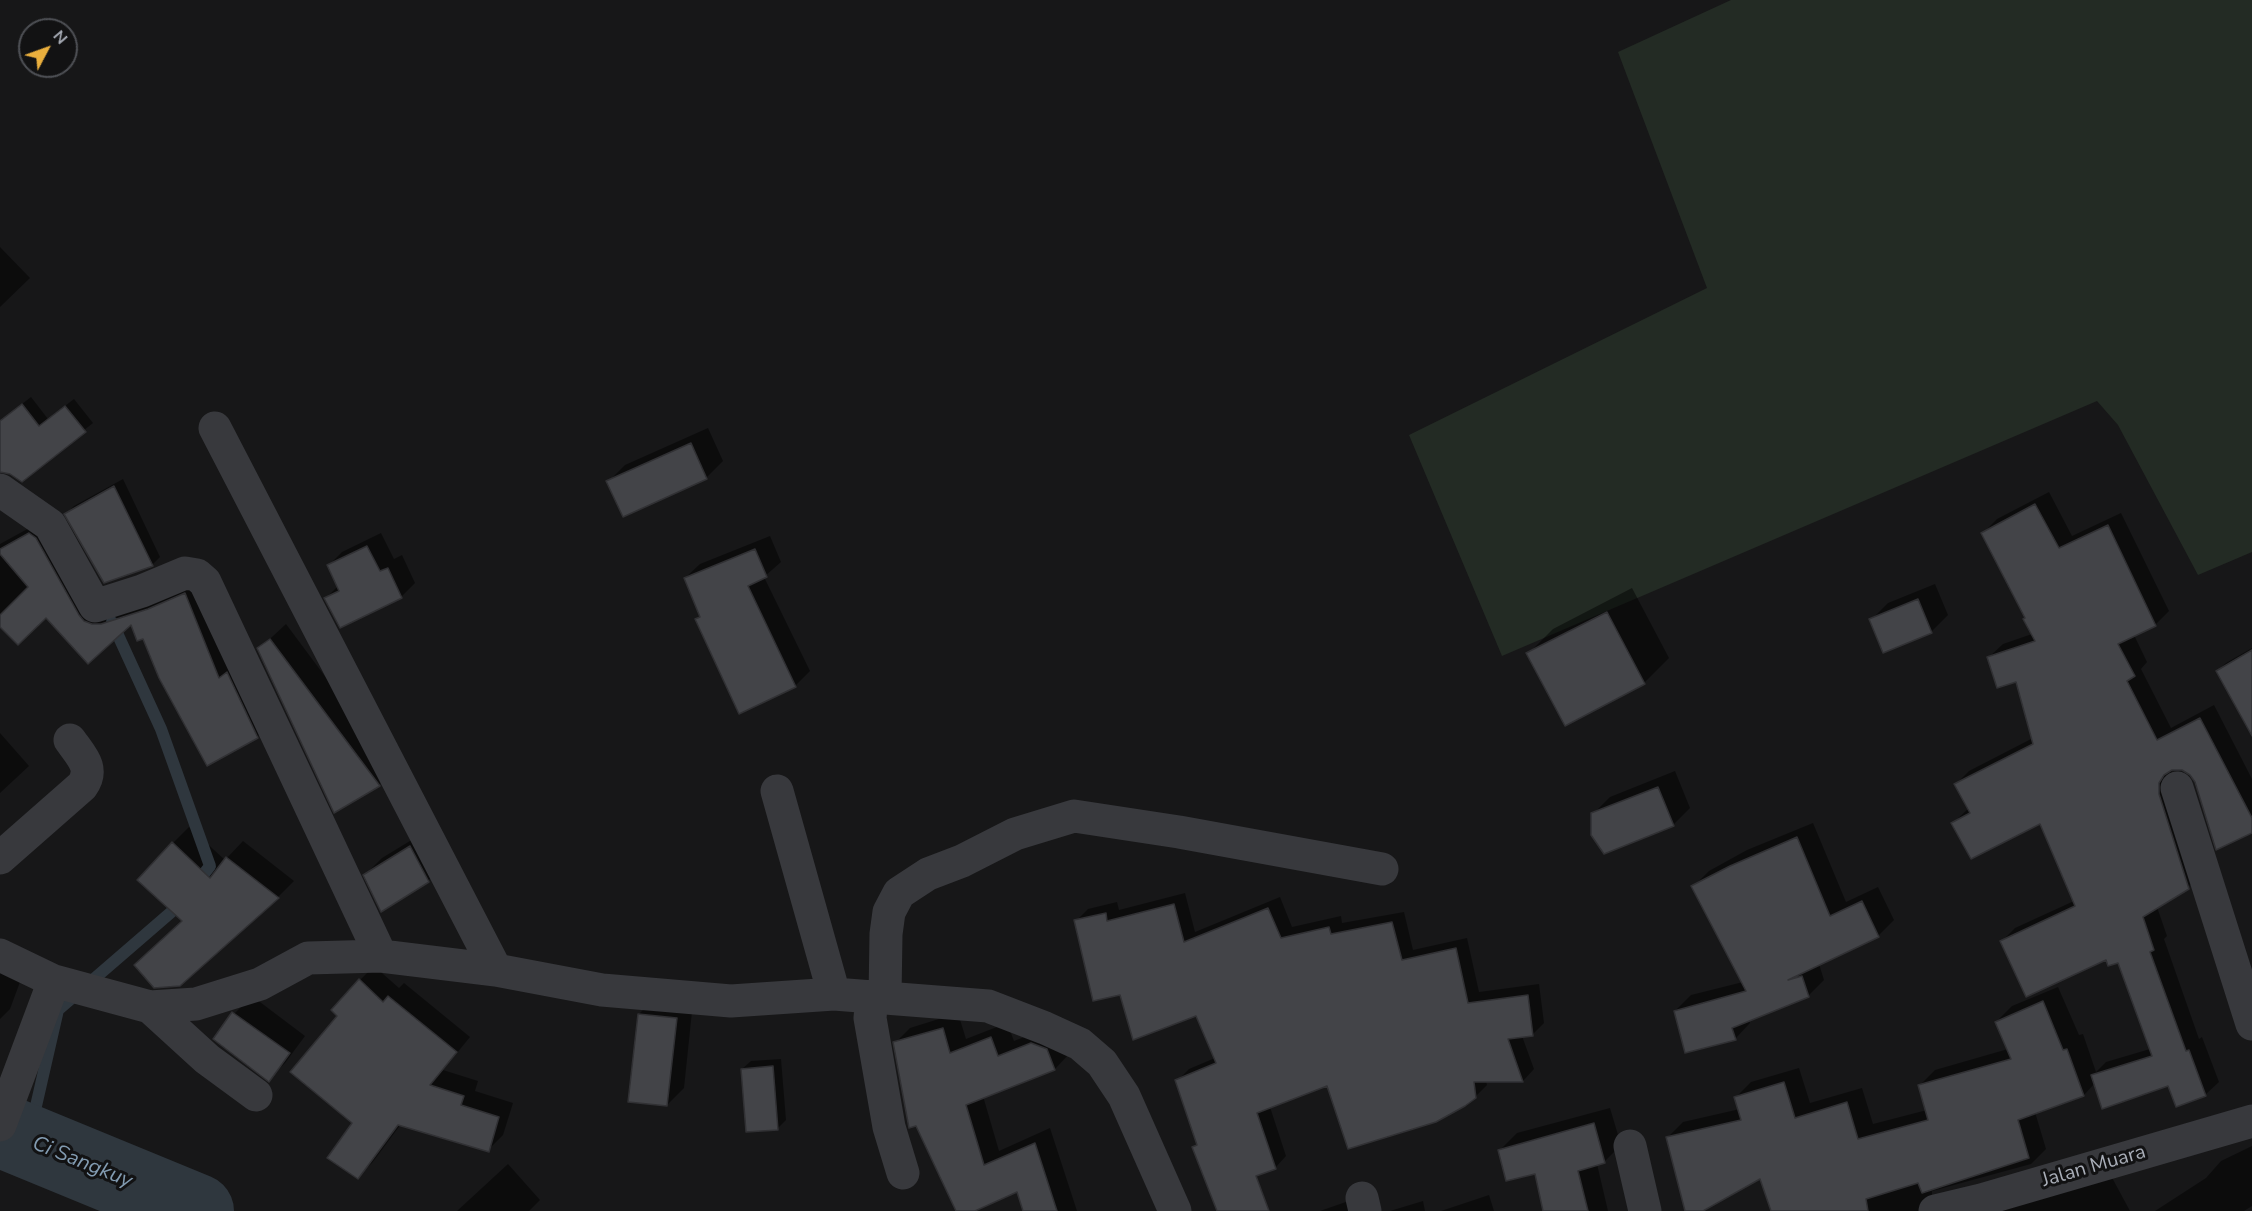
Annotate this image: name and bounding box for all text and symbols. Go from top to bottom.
north arrow [18,18,78,78]
text: N [48,26,72,49]
water label: Ci Sangkuy [28,1132,136,1194]
street label: Jalan Muara [2039,1141,2149,1193]

